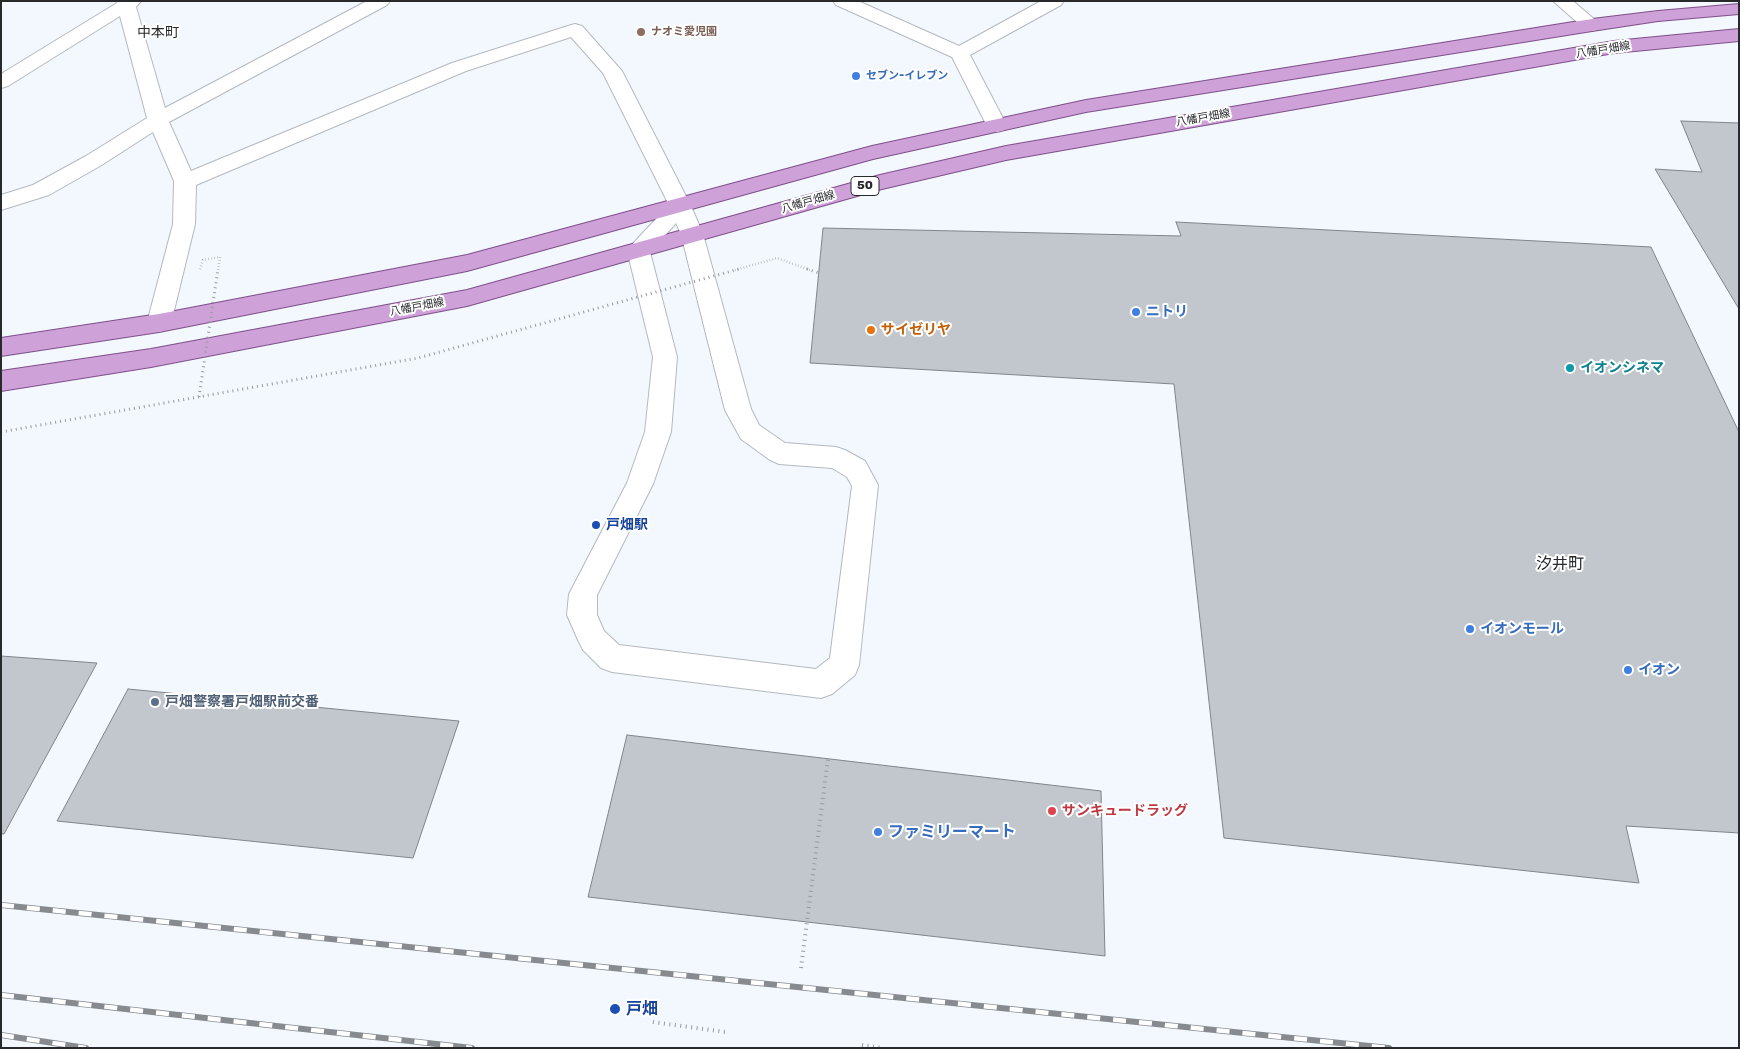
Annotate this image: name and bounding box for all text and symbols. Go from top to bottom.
district label: 中本町 [137,25,179,41]
place label: ナオミ愛児園 [651,25,717,39]
marker: ナオミ愛児園 [635,26,647,38]
street label: 八幡戸畑線 [1575,39,1631,61]
place label: セブン-イレブン [866,69,948,83]
marker: セブン-イレブン [850,70,862,82]
street label: 八幡戸畑線 [1175,107,1231,129]
road number: 50 [851,177,879,196]
street label: 八幡戸畑線 [780,188,836,216]
street label: 八幡戸畑線 [389,295,445,319]
place label: ニトリ [1146,304,1188,320]
marker: ニトリ [1130,306,1142,318]
place label: サイゼリヤ [881,322,951,338]
marker: サイゼリヤ [865,324,877,336]
place label: イオンシネマ [1580,360,1664,376]
marker: イオンシネマ [1564,362,1576,374]
place label: 戸畑駅 [606,517,648,533]
marker: 戸畑駅 [590,519,602,531]
district label: 汐井町 [1536,554,1584,574]
place label: イオンモール [1480,621,1564,637]
marker: イオンモール [1464,623,1476,635]
place label: イオン [1638,662,1680,678]
marker: イオン [1622,664,1634,676]
place label: 戸畑警察署戸畑駅前交番 [165,694,319,710]
marker: 戸畑警察署戸畑駅前交番 [149,696,161,708]
place label: サンキュードラッグ [1062,803,1188,819]
marker: サンキュードラッグ [1046,805,1058,817]
place label: ファミリーマート [888,822,1016,842]
marker: ファミリーマート [872,826,884,838]
place label: 戸畑 [626,999,658,1019]
marker: 戸畑 [608,1002,622,1016]

